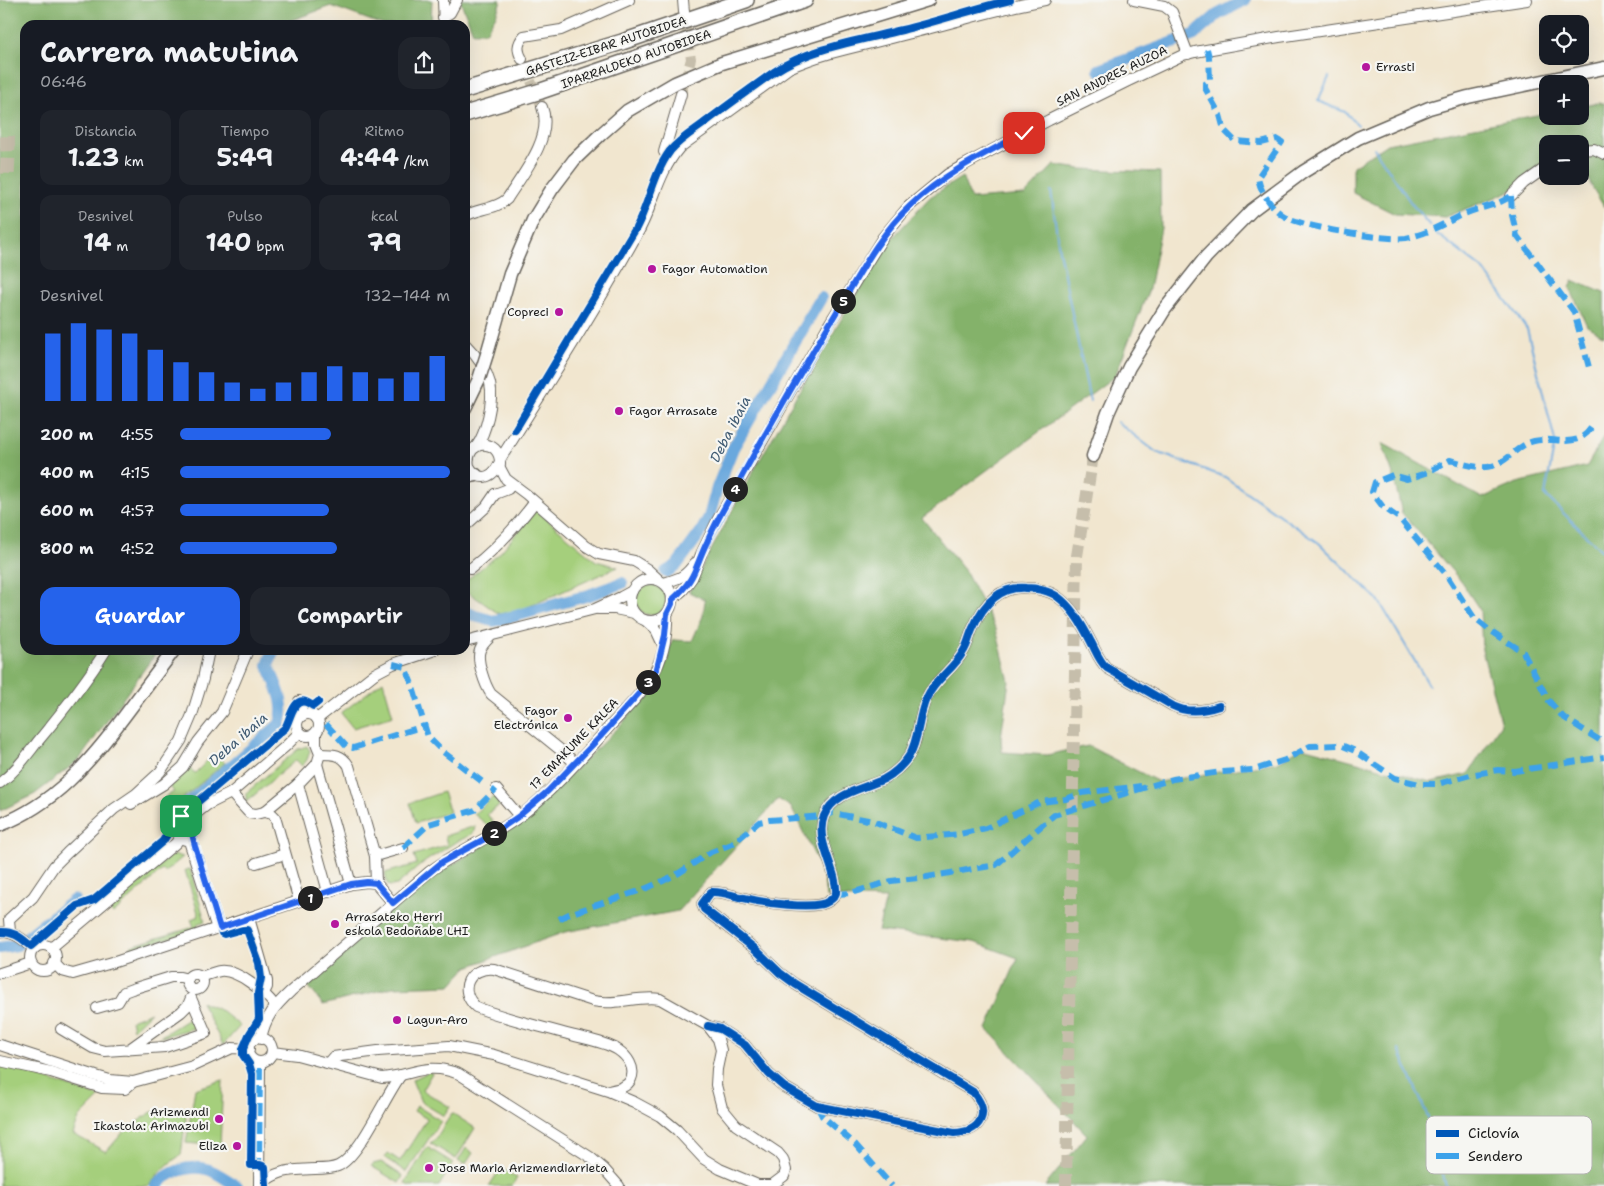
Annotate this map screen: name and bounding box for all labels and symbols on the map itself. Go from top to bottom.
street label: GASTEIZ-EIBAR AUTOBIDEA [523,12,689,80]
street label: IPARRALDEKO AUTOBIDEA [559,26,713,92]
street label: SAN ANDRES AUZOA [1054,42,1170,110]
place label: Errasti [1376,59,1415,75]
marker: Errasti [1360,61,1372,73]
pin [1003,112,1045,154]
place label: Fagor Automation [662,261,768,277]
marker: Fagor Automation [646,263,658,275]
pin: 5 [830,288,856,314]
place label: Copreci [507,304,549,320]
marker: Copreci [553,306,565,318]
water label: Deba ibaia [706,393,754,465]
place label: Fagor Arrasate [629,403,718,419]
marker: Fagor Arrasate [613,405,625,417]
pin: 4 [722,476,748,502]
pin: 3 [636,670,660,694]
street label: 17 EMAKUME KALEA [526,695,622,793]
place label: Fagor Electrónica [494,703,559,733]
water label: Deba ibaia [205,709,271,769]
marker: Fagor Electrónica [562,712,574,724]
pin [160,795,202,837]
pin: 2 [482,820,506,846]
pin: 1 [298,886,322,910]
place label: Arrasateko Herri eskola Bedoñabe LHI [345,909,469,939]
marker: Arrasateko Herri eskola Bedoñabe LHI [329,918,341,930]
place label: Lagun-Aro [407,1012,468,1028]
marker: Lagun-Aro [391,1014,403,1026]
place label: Arizmendi Ikastola: Arimazubi [93,1104,209,1134]
marker: Arizmendi Ikastola: Arimazubi [213,1113,225,1125]
legend [1426,1116,1592,1174]
text: Ciclovía [1468,1124,1520,1142]
place label: Eliza [199,1138,228,1154]
marker: Eliza [231,1140,243,1152]
text: Sendero [1468,1147,1523,1165]
place label: Jose Maria Arizmendiarrieta [439,1160,608,1176]
marker: Jose Maria Arizmendiarrieta [423,1162,435,1174]

